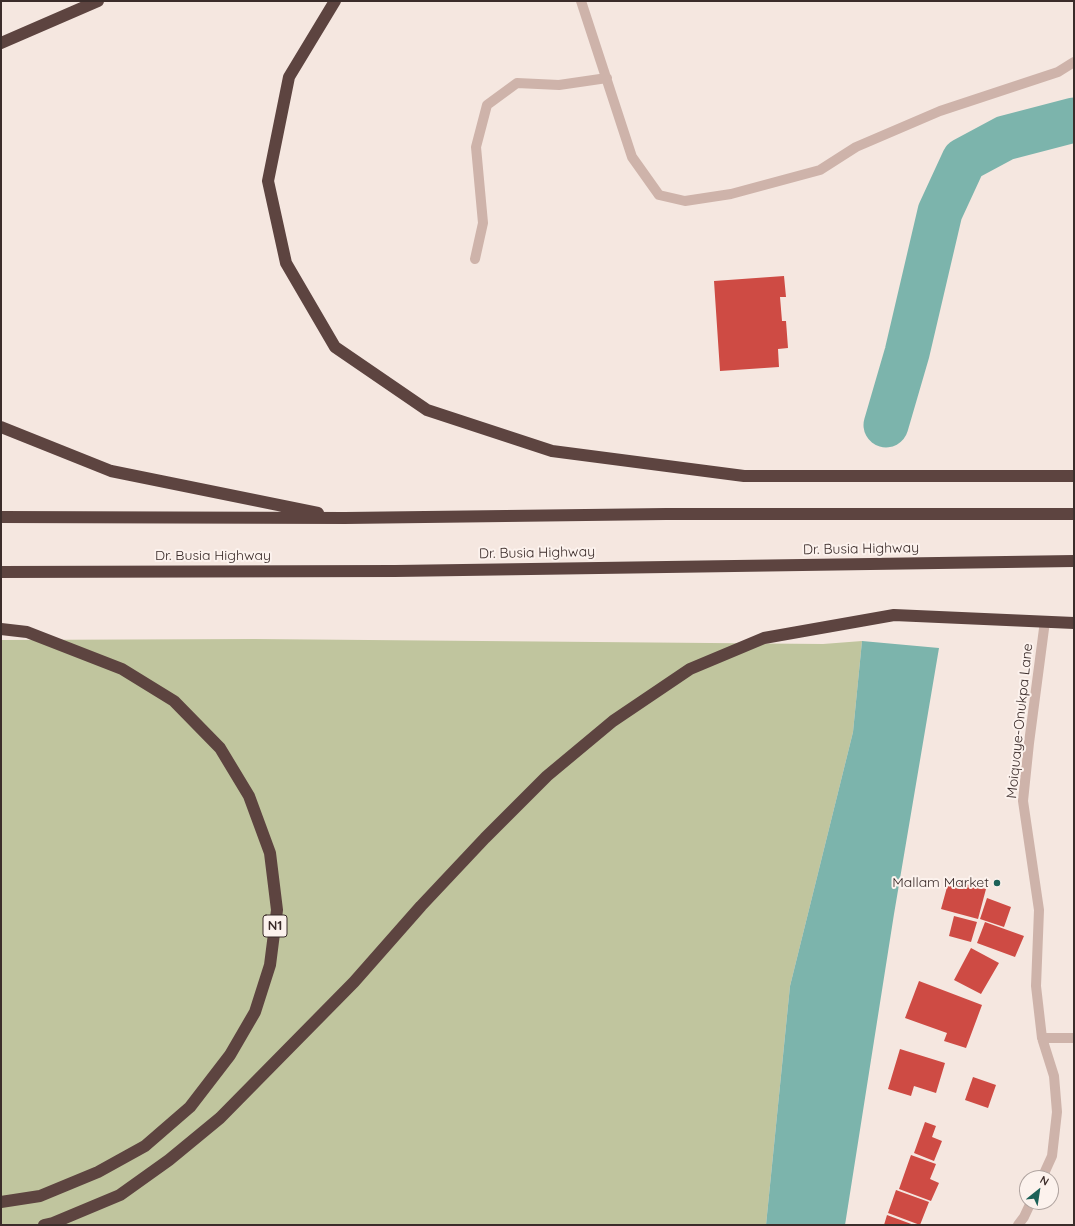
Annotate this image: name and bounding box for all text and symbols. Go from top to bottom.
street label: Dr. Busia Highway [803,540,919,558]
street label: Dr. Busia Highway [479,544,595,562]
street label: Dr. Busia Highway [155,548,271,564]
street label: Moiquaye-Onukpa Lane [1003,642,1037,800]
place label: Mallam Market [892,875,989,891]
marker: Mallam Market [992,878,1002,888]
road number: N1 [263,915,287,937]
north arrow [1019,1170,1059,1210]
text: N [1037,1172,1052,1189]

